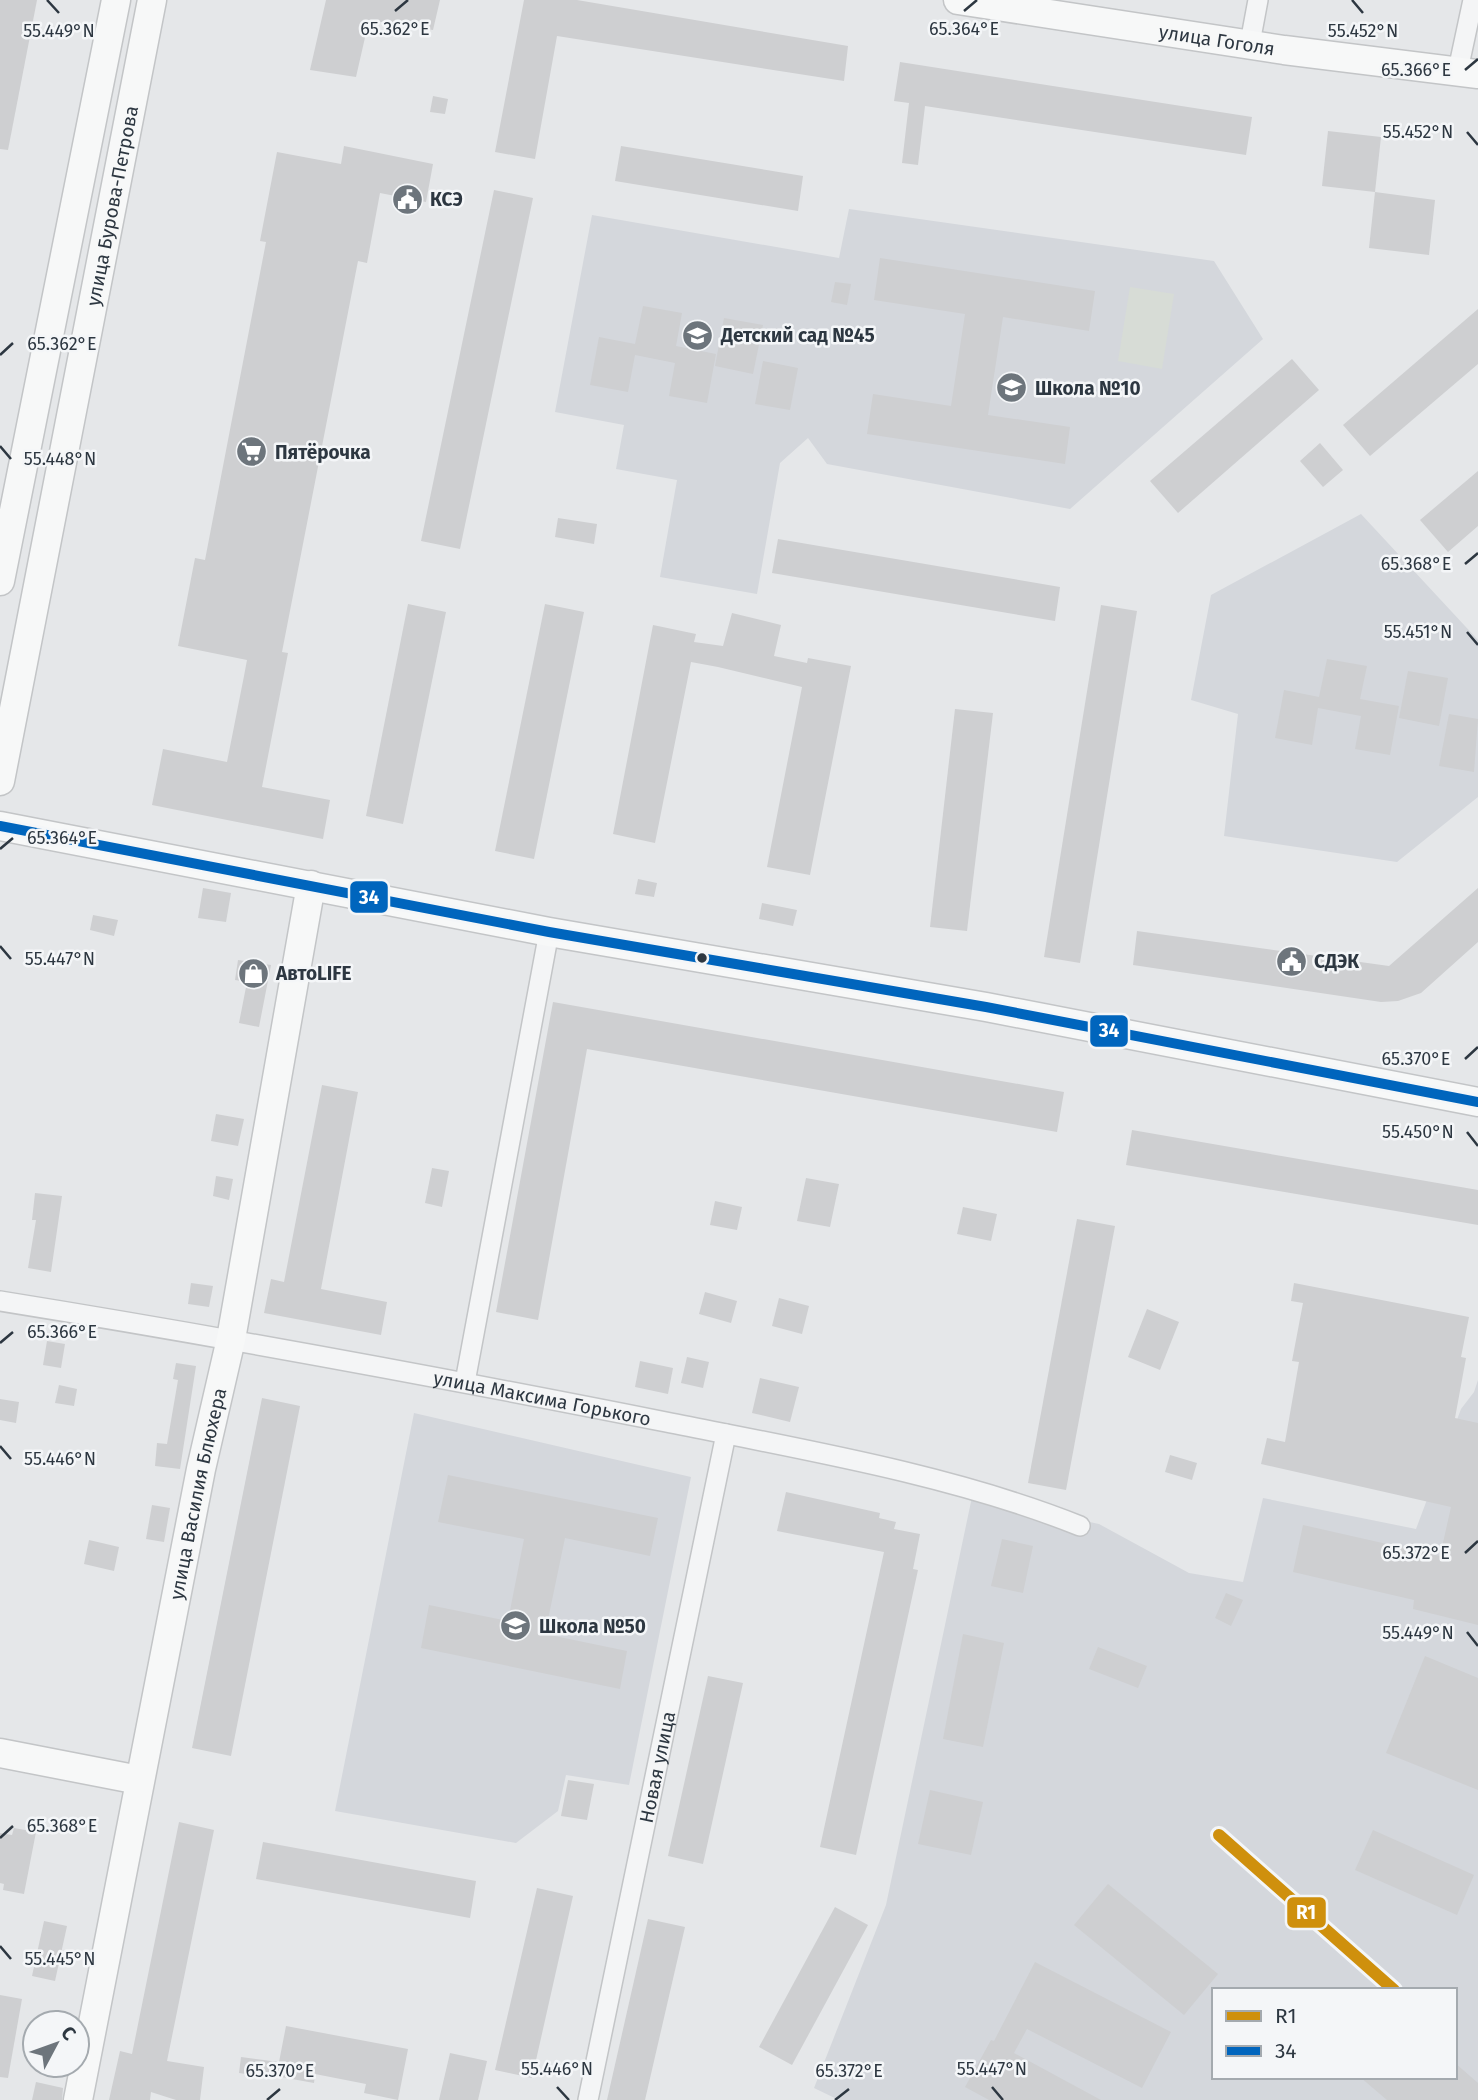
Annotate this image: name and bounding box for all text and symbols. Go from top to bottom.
text: 65.362°E [360,18,430,40]
text: 65.364°E [929,18,999,40]
text: 55.449°N [23,20,95,42]
street label: улица Гоголя [1157,20,1276,60]
text: 55.452°N [1328,20,1398,42]
text: 65.366°E [1381,59,1451,81]
street label: улица Бурова-Петрова [82,104,143,308]
text: 55.452°N [1383,121,1453,143]
public building icon: КСЭ [390,182,424,216]
place label: КСЭ [430,188,463,211]
school or university icon: Детский сад №45 [681,318,715,352]
place label: Детский сад №45 [720,324,875,347]
text: 65.362°E [27,333,97,355]
school or university icon: Школа №10 [995,371,1029,405]
place label: Школа №10 [1035,377,1141,400]
supermarket icon: Пятёрочка [235,435,269,469]
place label: Пятёрочка [275,441,371,464]
text: 55.448°N [24,448,96,470]
text: 65.368°E [1381,553,1451,575]
text: 55.451°N [1384,621,1452,643]
text: 65.364°E [27,827,97,849]
line badge: 34 [349,880,389,914]
text: 34 [358,886,380,909]
public building icon: СДЭК [1274,944,1308,978]
text: 55.447°N [25,948,95,970]
place label: СДЭК [1314,950,1359,973]
unlabelled marker [695,951,709,965]
shop icon: АвтоLIFE [236,956,270,990]
place label: АвтоLIFE [275,962,352,985]
line badge: 34 [1089,1014,1129,1048]
text: 34 [1098,1019,1120,1042]
text: 65.370°E [1382,1048,1450,1070]
text: 55.450°N [1382,1121,1454,1143]
text: 65.366°E [27,1321,97,1343]
street label: улица Максима Горького [432,1366,653,1431]
street label: улица Василия Блюхера [165,1386,231,1602]
text: 55.446°N [24,1448,96,1470]
text: 65.372°E [1382,1542,1450,1564]
school or university icon: Школа №50 [499,1609,533,1643]
place label: Школа №50 [539,1615,646,1638]
text: 55.449°N [1382,1622,1454,1644]
street label: Новая улица [635,1709,680,1825]
text: 65.368°E [27,1815,97,1837]
line badge: R1 [1286,1896,1327,1929]
text: R1 [1296,1901,1316,1924]
text: 55.445°N [24,1948,96,1970]
legend [1212,1988,1457,2079]
text: R1 [1275,2003,1297,2029]
north arrow [21,2009,91,2079]
text: С [56,2022,81,2045]
text: 34 [1275,2038,1297,2064]
text: 55.446°N [521,2058,593,2080]
text: 55.447°N [957,2058,1027,2080]
text: 65.370°E [246,2060,314,2082]
text: 65.372°E [815,2060,883,2082]

